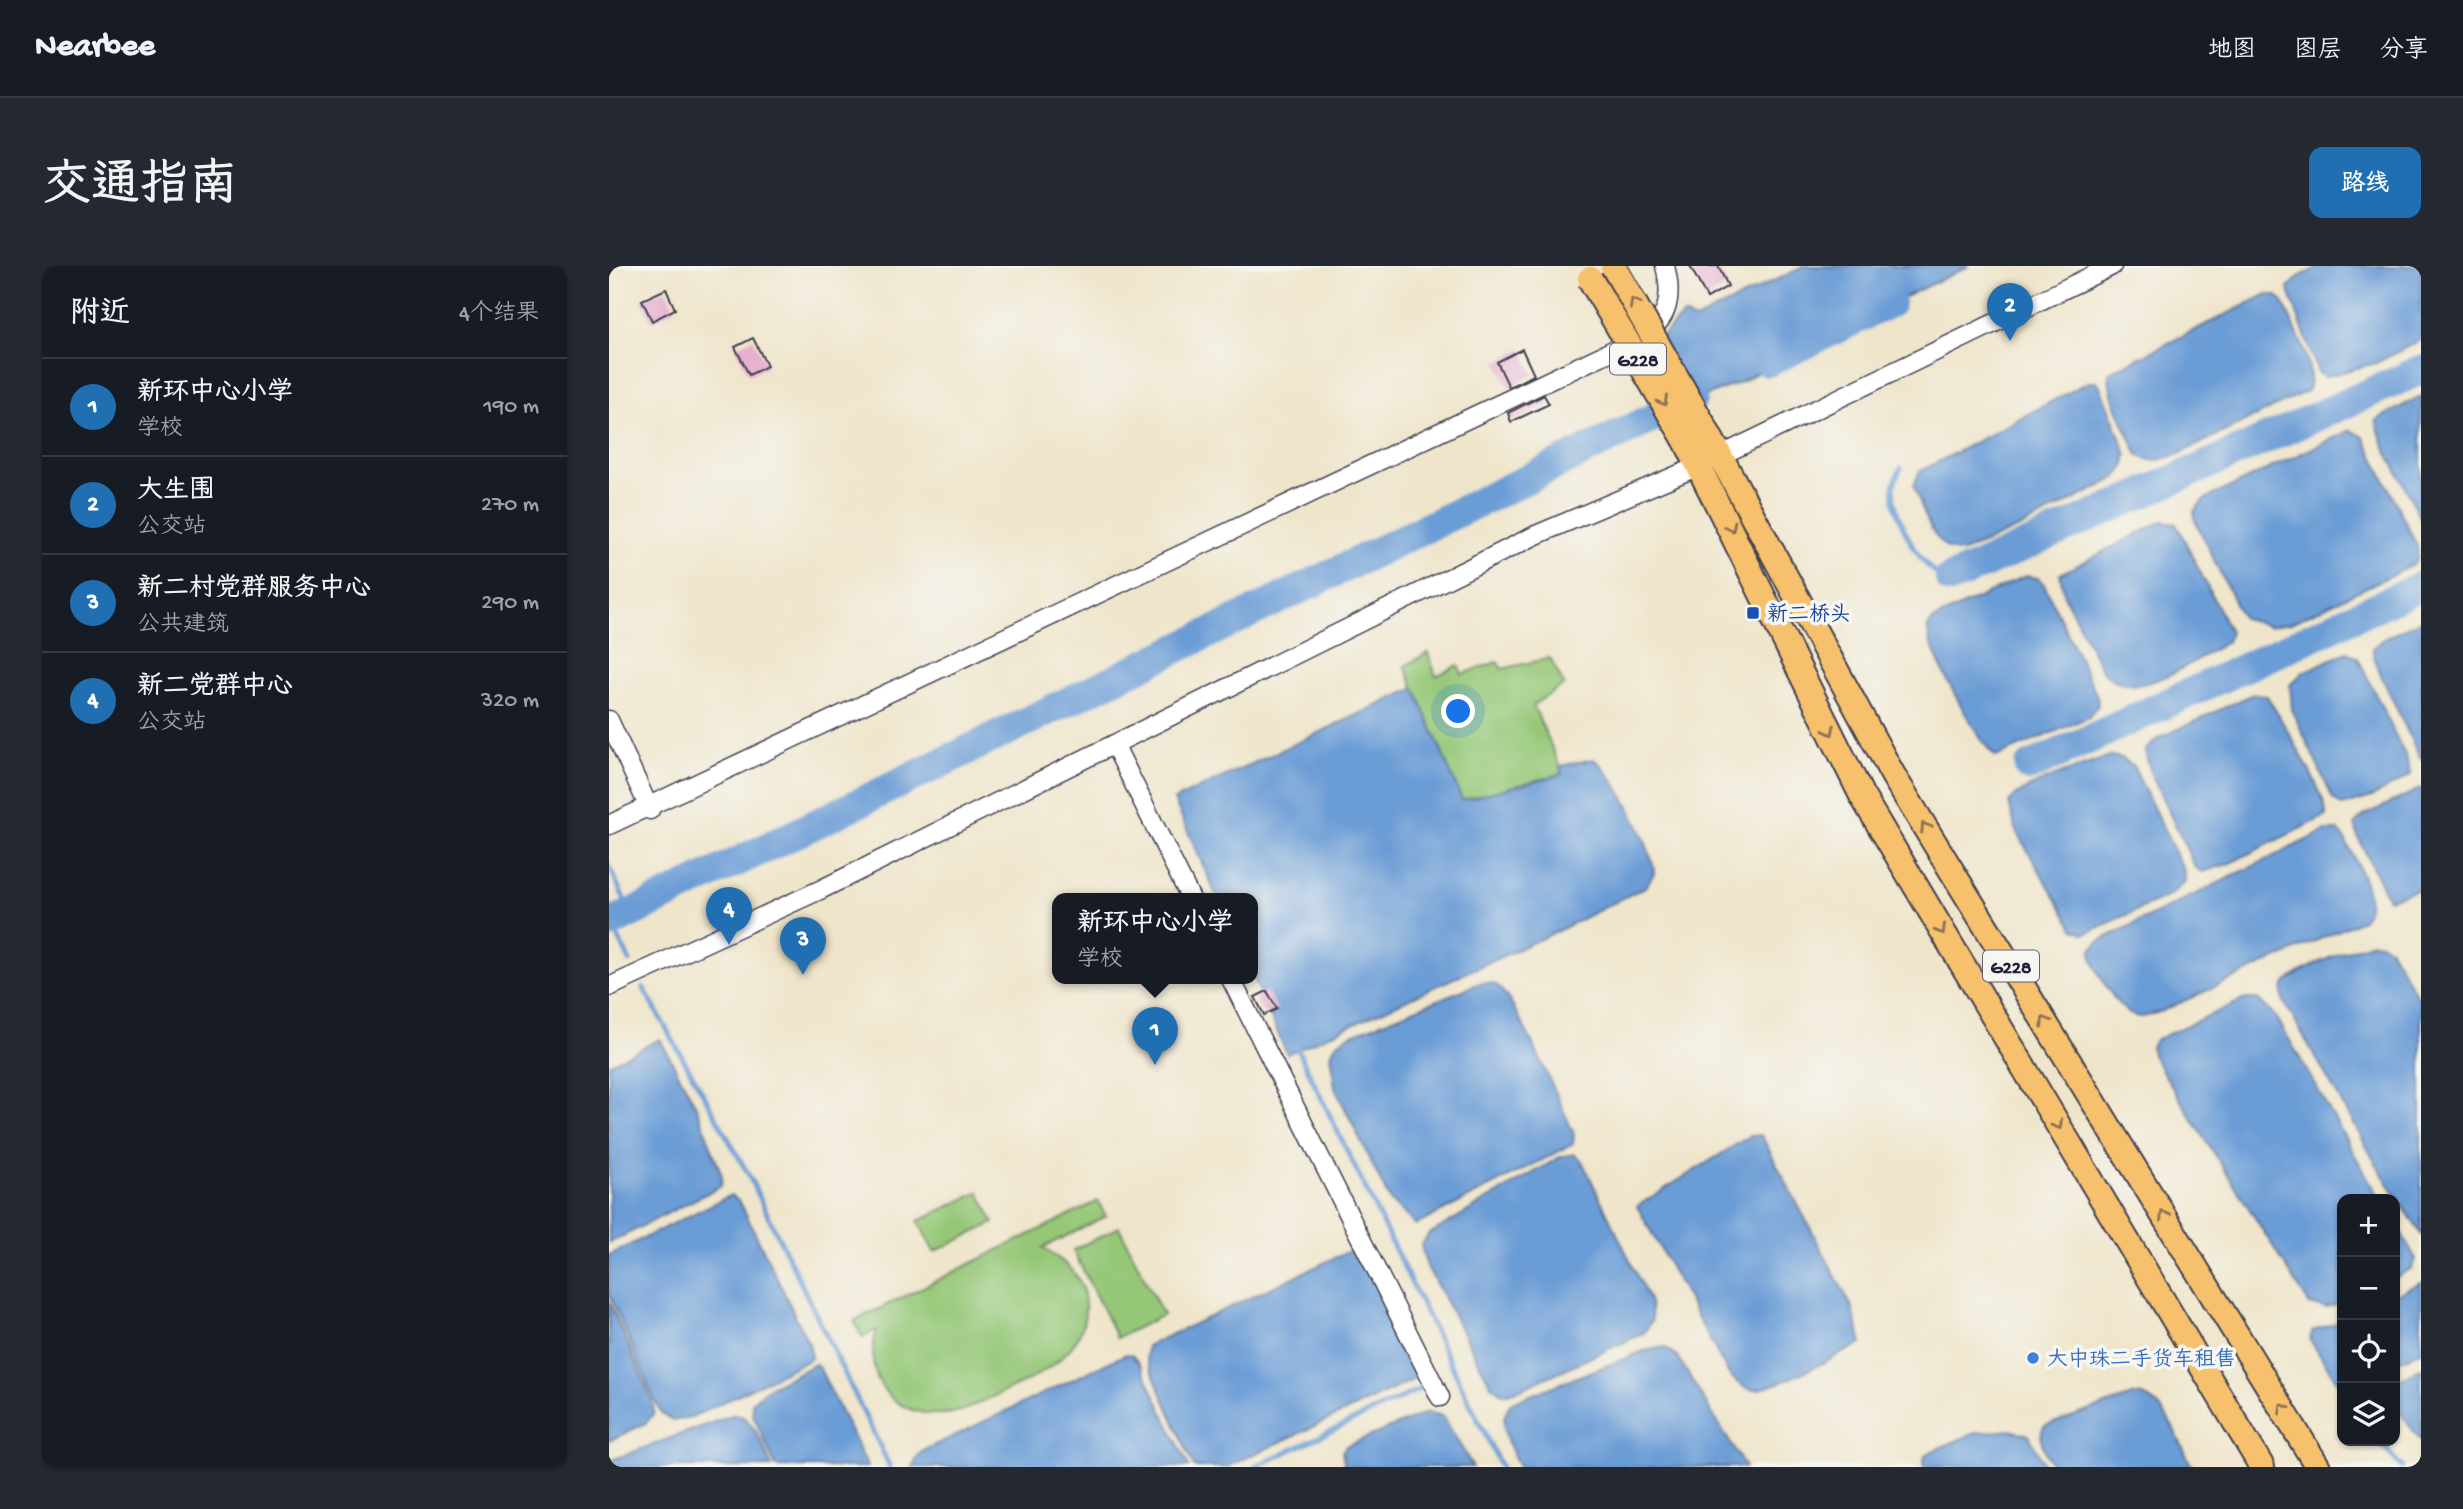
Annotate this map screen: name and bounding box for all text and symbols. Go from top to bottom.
text: Nearbee [35,29,155,67]
text: 地图 [2208,37,2256,66]
text: 图层 [2294,37,2342,66]
text: 分享 [2380,37,2428,66]
button: 路线 [2309,147,2421,218]
text: 交通指南 [42,160,238,218]
pin: 2 [1987,283,2033,341]
one-way arrow [1629,297,1642,310]
text: 附近 [70,298,130,333]
text: 4个结果 [459,301,539,328]
road number: G228 [1610,344,1666,374]
text: 新环中心小学 [137,379,293,410]
text: 1 [88,394,98,421]
text: 190 m [483,394,539,421]
one-way arrow [1655,394,1668,407]
text: 学校 [137,416,183,443]
text: 大生围 [137,477,215,508]
text: 2 [87,492,99,519]
text: 270 m [481,492,539,519]
text: 公交站 [137,514,206,541]
one-way arrow [1723,520,1737,532]
text: 新二村党群服务中心 [137,575,371,606]
text: 3 [87,590,99,617]
text: 290 m [481,590,539,617]
place label: 新二桥头 [1767,603,1851,629]
marker: 新二桥头 [1745,605,1761,621]
text: 公共建筑 [137,612,229,639]
text: 新二党群中心 [137,673,293,704]
text: 4 [88,688,98,715]
text: 320 m [481,688,539,715]
your location [1441,694,1475,728]
text: 公交站 [137,710,206,737]
one-way arrow [1822,724,1836,736]
one-way arrow [1920,822,1933,835]
pin: 4 [706,887,752,945]
popup [1052,893,1258,984]
text: 新环中心小学 [1077,910,1233,941]
pin: 3 [780,917,826,975]
one-way arrow [1933,922,1946,935]
text: 学校 [1077,947,1123,974]
road number: G228 [1983,950,2039,982]
pin: 1 [1132,1007,1178,1065]
one-way arrow [2040,1016,2053,1029]
one-way arrow [2050,1118,2063,1130]
map controls [2337,1194,2400,1446]
button: + [2337,1194,2400,1257]
one-way arrow [2159,1209,2172,1222]
button: − [2337,1257,2400,1320]
button: locate [2337,1320,2400,1383]
place label: 大中珠二手货车租售 [2047,1347,2236,1374]
marker: 大中珠二手货车租售 [2025,1350,2041,1366]
button: layers [2337,1383,2400,1446]
one-way arrow [2279,1403,2292,1416]

